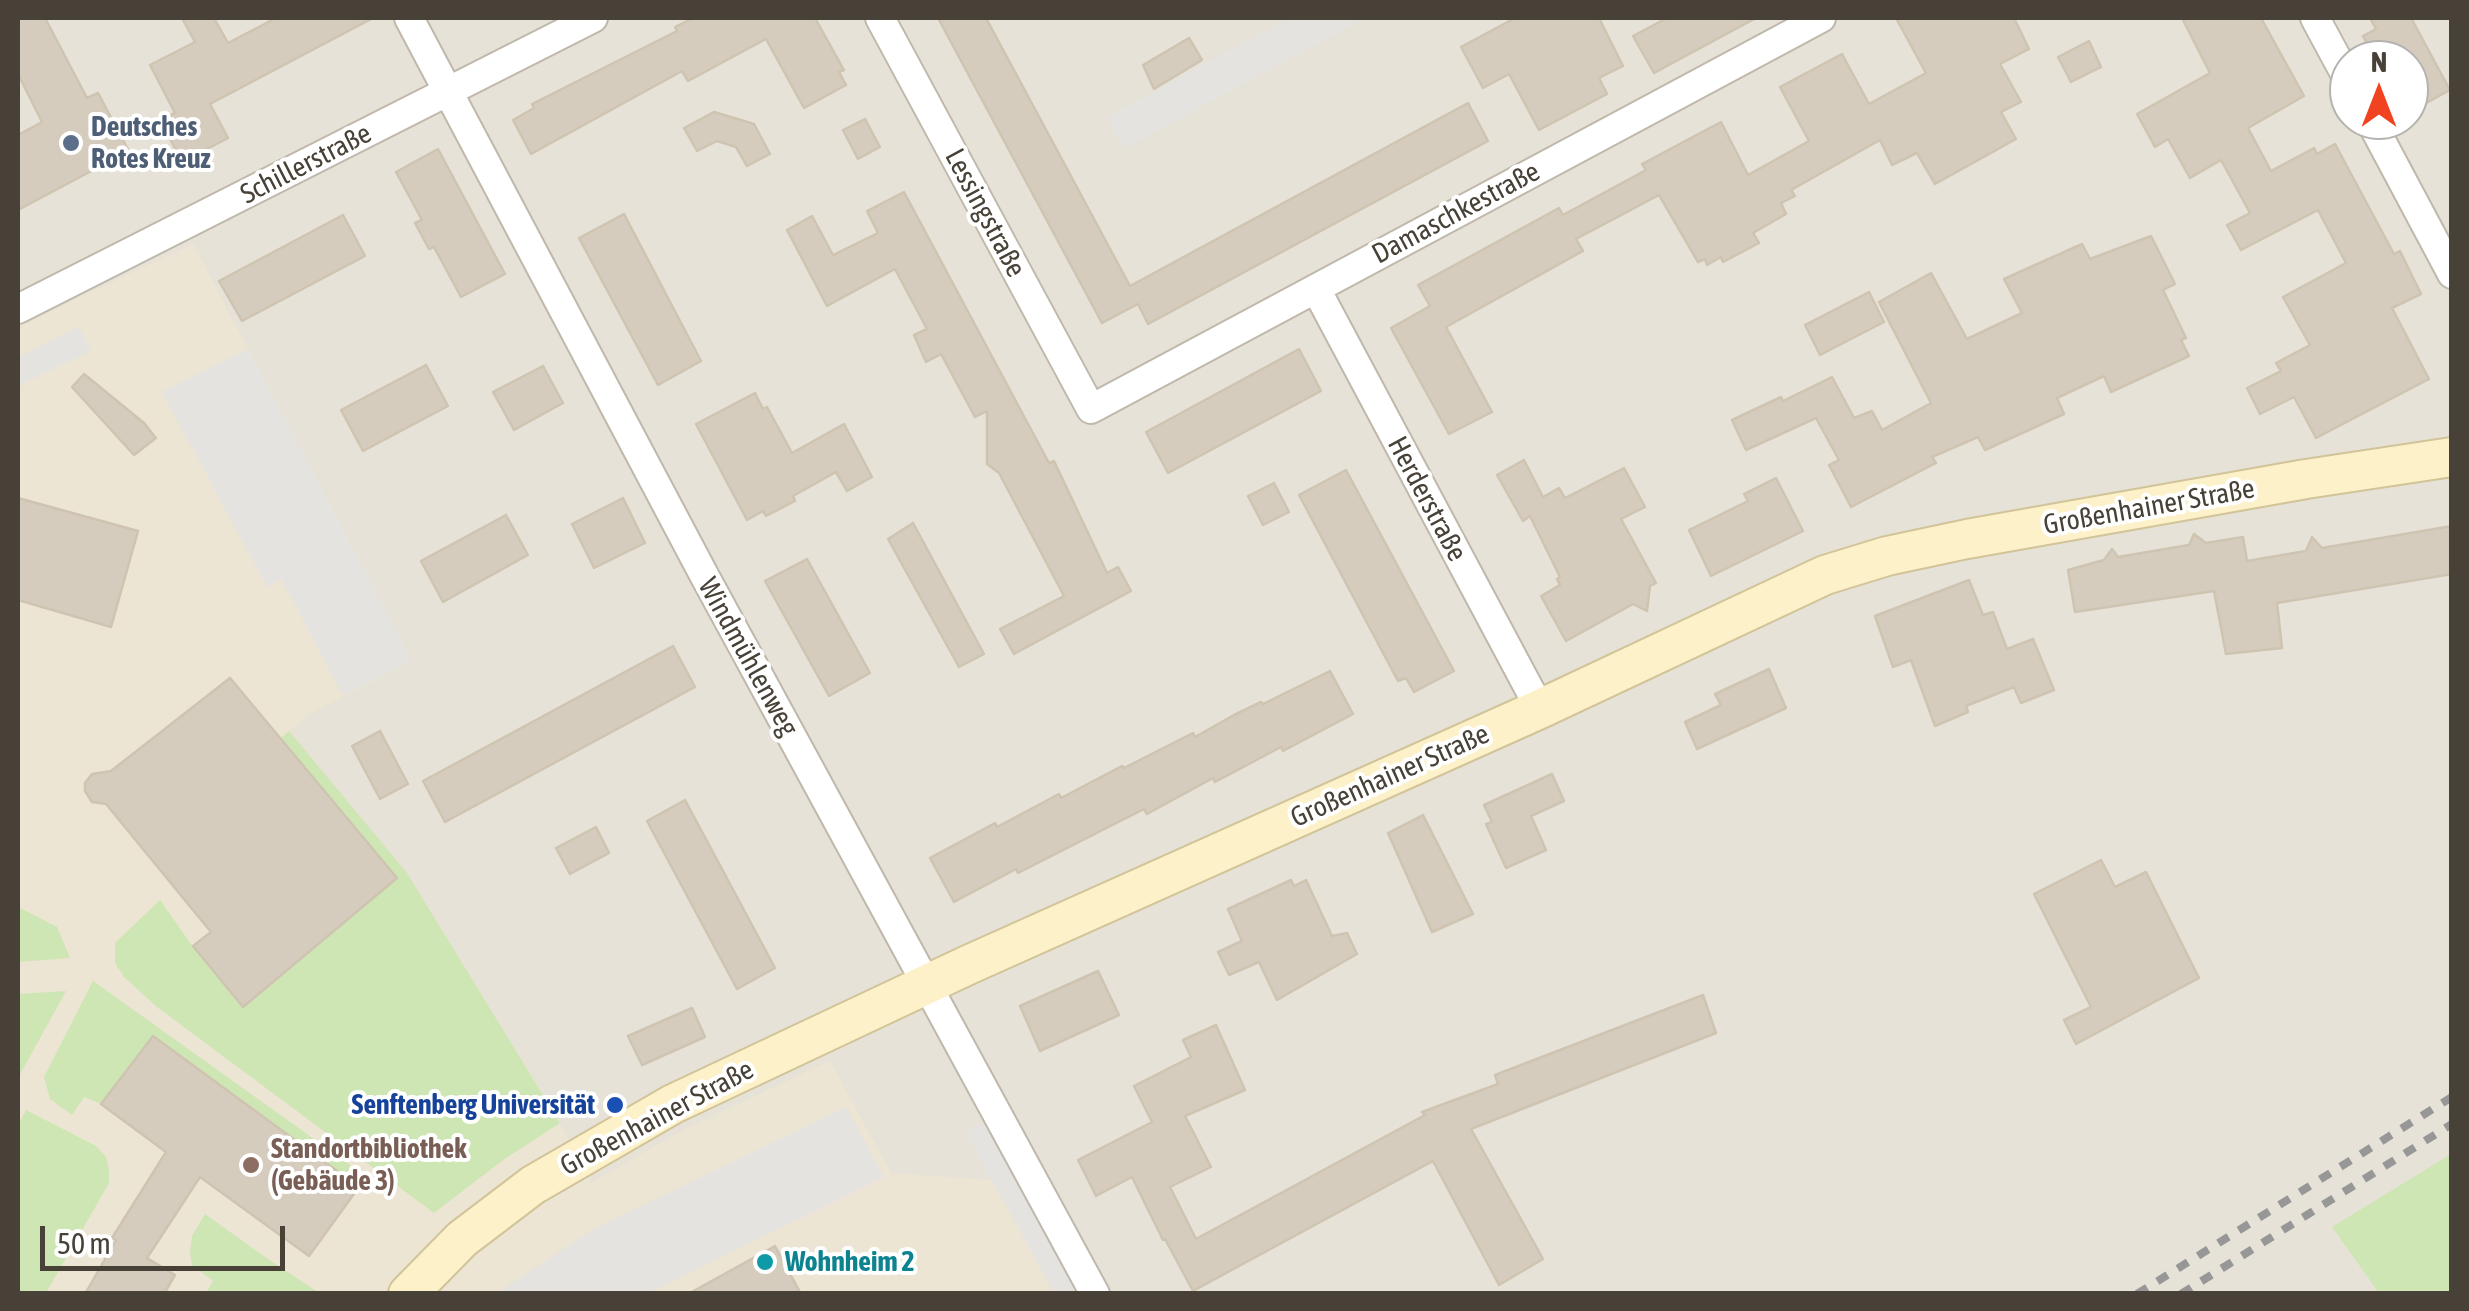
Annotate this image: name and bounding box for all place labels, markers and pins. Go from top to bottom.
place label: Deutsches Rotes Kreuz [91,110,211,176]
marker: Deutsches Rotes Kreuz [60,132,82,154]
place label: Senftenberg Universität [352,1088,595,1122]
marker: Senftenberg Universität [604,1094,626,1116]
place label: Standortbibliothek (Gebäude 3) [271,1132,467,1198]
marker: Standortbibliothek (Gebäude 3) [240,1154,262,1176]
place label: Wohnheim 2 [785,1245,915,1279]
marker: Wohnheim 2 [754,1251,776,1273]

